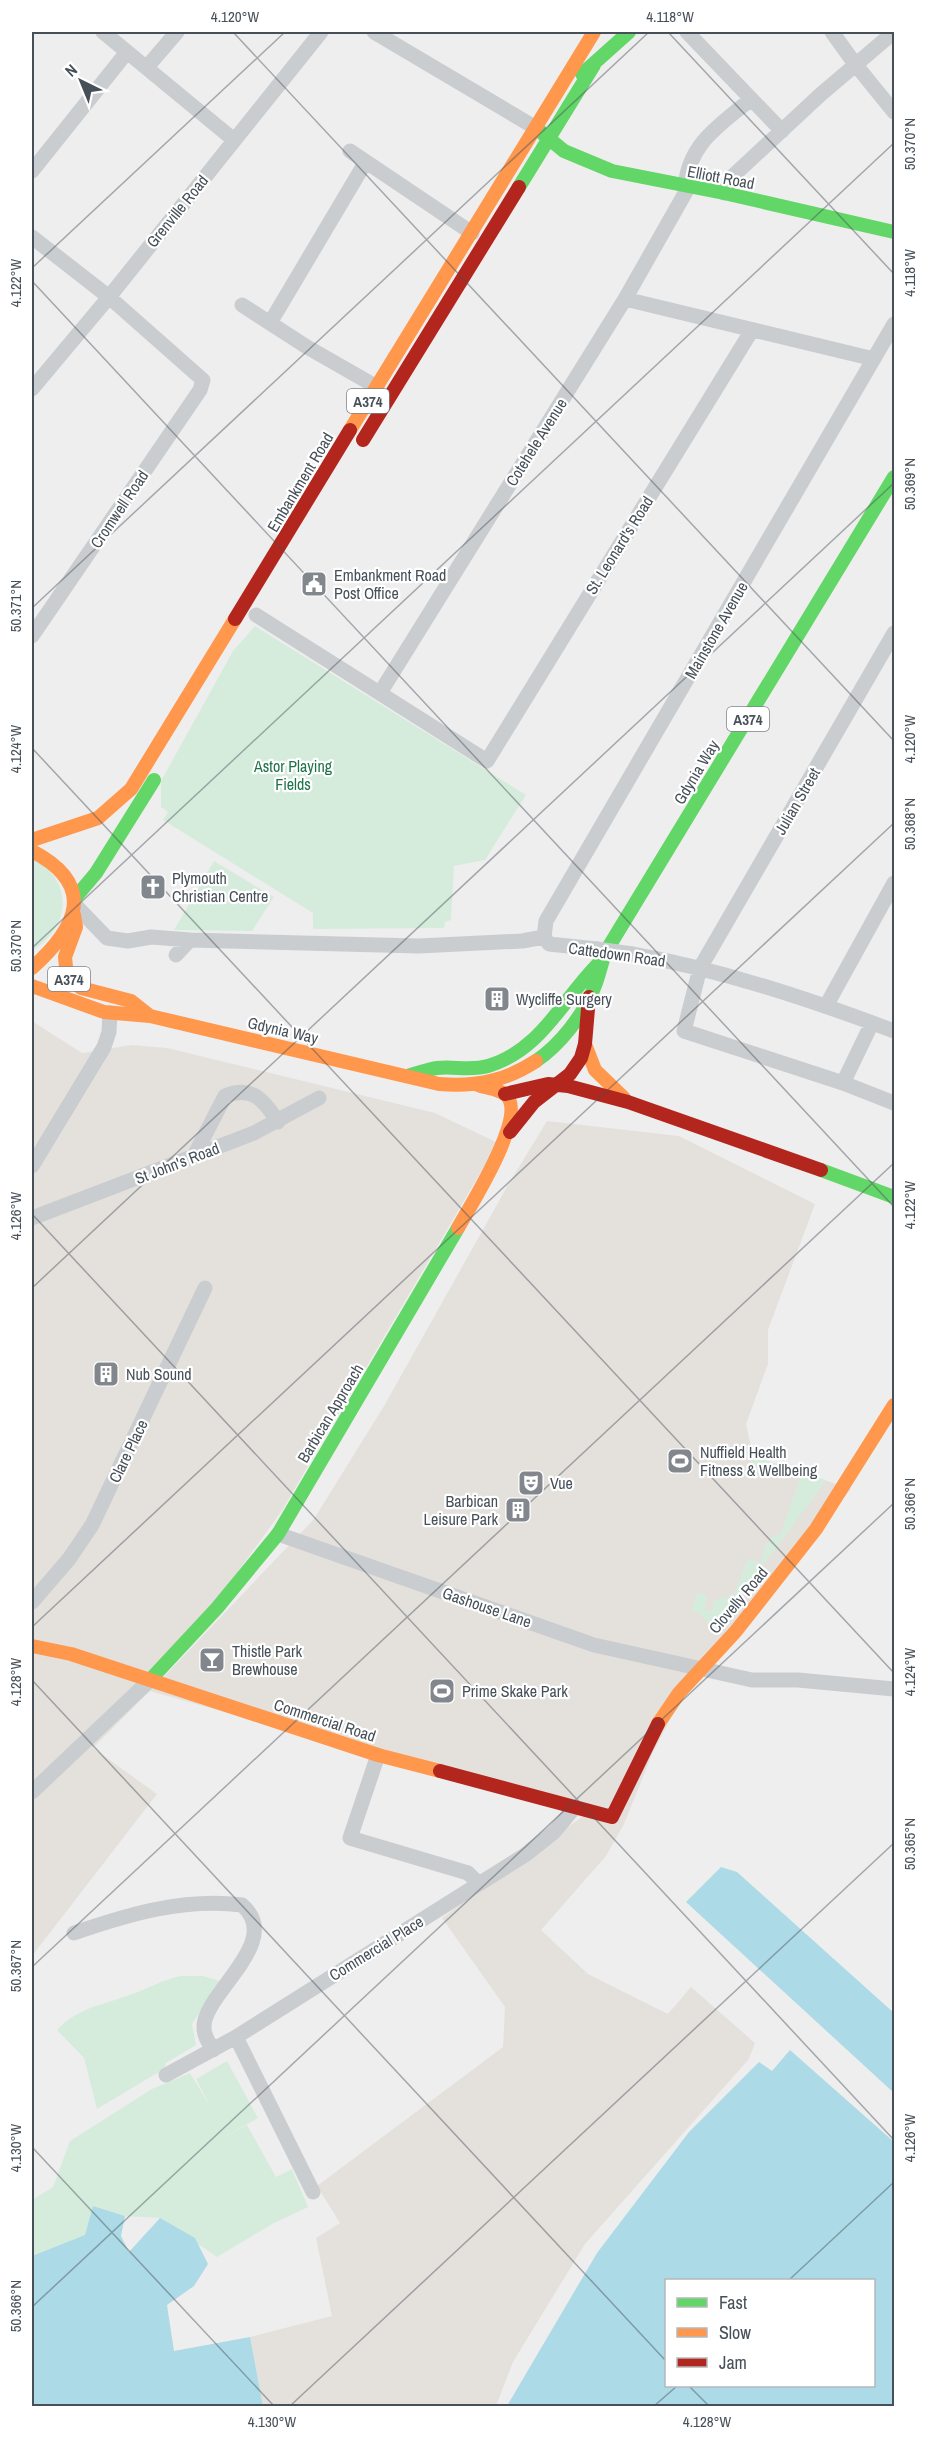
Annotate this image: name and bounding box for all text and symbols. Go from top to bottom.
text: 4.120°W [211,6,260,27]
text: 4.118°W [646,6,694,27]
north arrow [51,51,111,111]
text: N [60,59,82,81]
text: 50.370°N [899,118,920,170]
street label: Elliott Road [686,160,756,194]
street label: Grenville Road [141,170,213,252]
text: 4.118°W [899,249,920,297]
text: 4.122°W [5,258,26,307]
road number: A374 [347,389,389,413]
street label: Cotehele Avenue [500,394,572,490]
street label: Embankment Road [262,428,338,536]
text: 50.369°N [899,458,920,510]
street label: Cromwell Road [85,466,153,552]
street label: St. Leonard's Road [580,492,658,598]
place label: Embankment Road Post Office [334,564,446,604]
public building icon: Embankment Road Post Office [299,569,329,599]
street label: Mainstone Avenue [679,578,753,682]
text: 50.371°N [5,580,26,632]
road number: A374 [727,707,769,731]
text: 4.120°W [899,714,920,763]
text: 4.124°W [5,724,26,773]
street label: Gdynia Way [668,735,724,808]
park label: Astor Playing Fields [253,755,333,795]
street label: Julian Street [769,763,825,838]
text: 50.368°N [899,798,920,850]
place label: Plymouth Christian Centre [172,867,268,907]
church icon: Plymouth Christian Centre [138,872,168,902]
text: 50.370°N [5,920,26,972]
street label: Cattedown Road [567,936,667,972]
road number: A374 [48,967,90,991]
building icon: Wycliffe Surgery [482,984,512,1014]
place label: Wycliffe Surgery [516,988,612,1010]
street label: Gdynia Way [246,1011,321,1049]
street label: St John's Road [132,1137,222,1189]
text: 4.122°W [899,1180,920,1229]
text: 4.126°W [5,1191,26,1240]
building icon: Nub Sound [91,1359,121,1389]
street label: Barbican Approach [292,1360,368,1466]
place label: Nub Sound [126,1363,192,1385]
street label: Clare Place [103,1416,153,1486]
place label: Nuffield Health Fitness & Wellbeing [700,1441,818,1481]
sports icon: Nuffield Health Fitness & Wellbeing [665,1446,695,1476]
theatre icon: Vue [516,1468,546,1498]
place label: Vue [550,1472,573,1494]
text: 50.366°N [899,1478,920,1530]
place label: Barbican Leisure Park [424,1490,498,1530]
building icon: Barbican Leisure Park [503,1495,533,1525]
street label: Clovelly Road [704,1562,772,1638]
street label: Gashouse Lane [440,1582,534,1632]
place label: Thistle Park Brewhouse [232,1640,302,1680]
bar icon: Thistle Park Brewhouse [197,1645,227,1675]
text: 4.124°W [899,1647,920,1696]
text: 4.128°W [5,1657,26,1706]
sports icon: Prime Skake Park [427,1676,457,1706]
place label: Prime Skake Park [462,1680,568,1702]
street label: Commercial Road [271,1693,379,1747]
text: 50.365°N [899,1818,920,1870]
street label: Commercial Place [325,1910,427,1986]
text: 50.367°N [5,1940,26,1992]
text: 4.126°W [899,2113,920,2162]
text: 4.130°W [5,2123,26,2172]
legend [665,2279,875,2387]
text: 50.366°N [5,2280,26,2332]
text: Fast [719,2290,747,2315]
text: Slow [719,2320,751,2345]
text: Jam [719,2350,747,2375]
text: 4.130°W [248,2411,297,2432]
text: 4.128°W [683,2411,732,2432]

